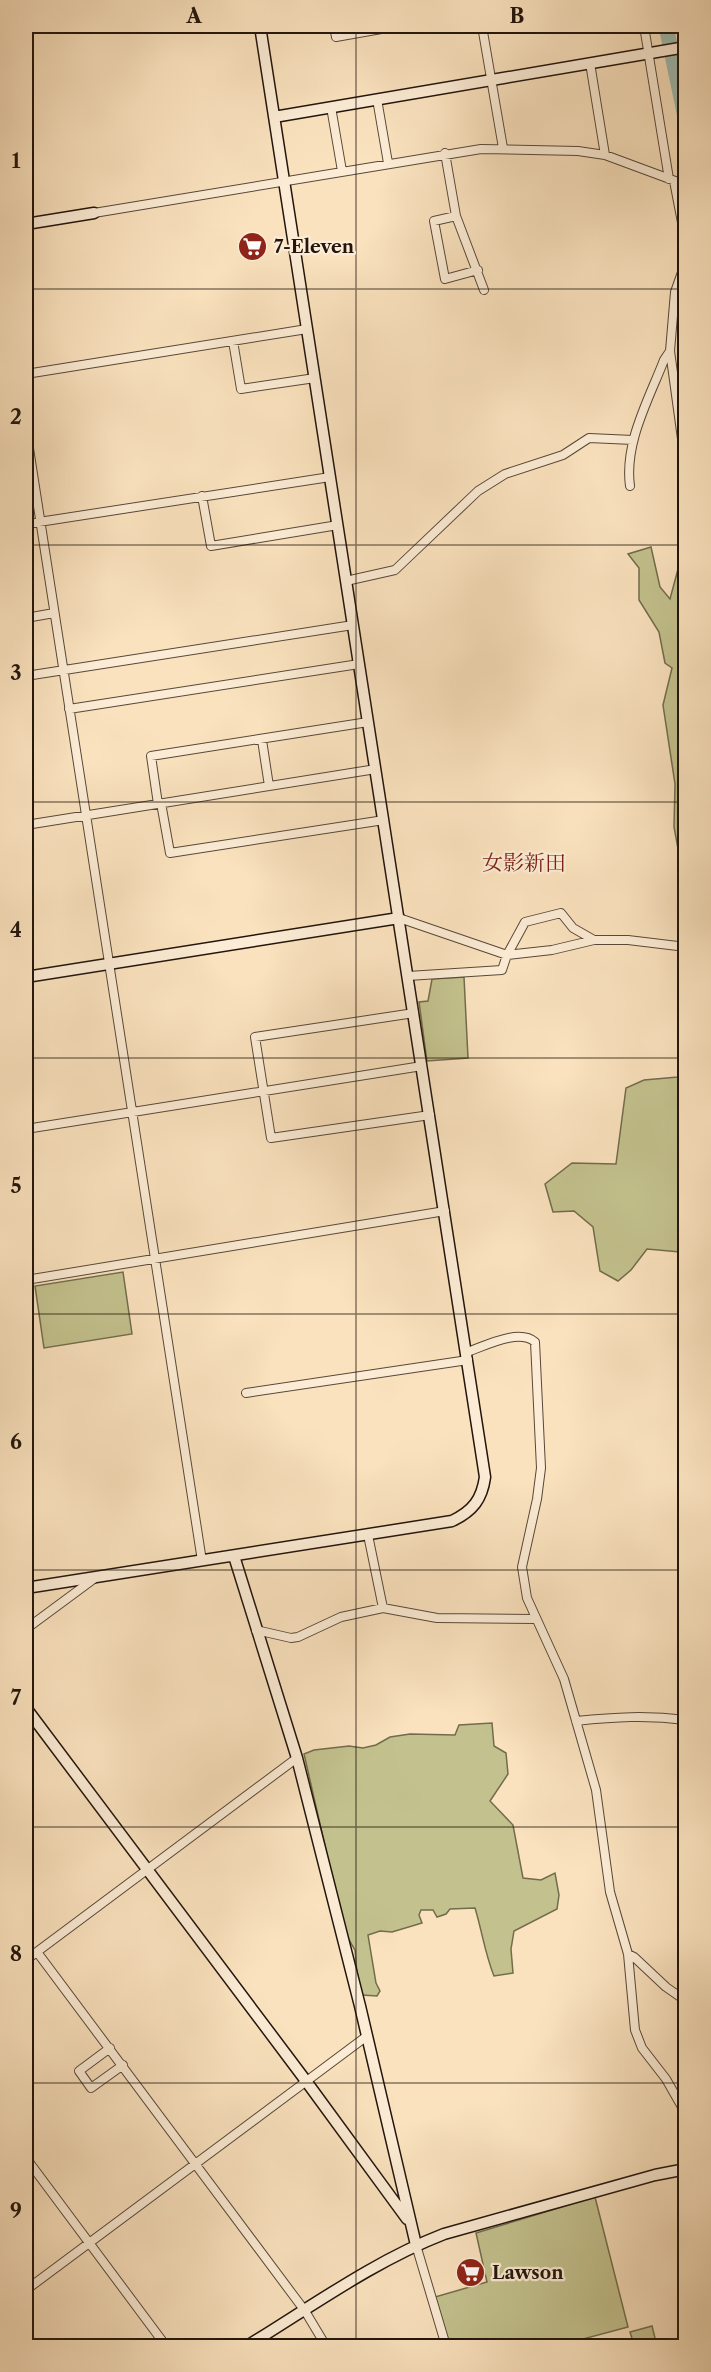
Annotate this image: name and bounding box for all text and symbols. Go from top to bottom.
text: A [185,4,202,28]
text: B [510,4,525,28]
text: 1 [12,149,21,173]
supermarket icon: 7-Eleven [237,231,269,263]
place label: 7-Eleven [274,236,355,258]
text: 2 [10,405,22,429]
text: 3 [10,661,22,685]
district label: 女影新田 [482,850,566,875]
text: 4 [10,918,22,942]
text: 5 [10,1174,22,1198]
text: 6 [10,1430,22,1454]
text: 7 [11,1686,22,1710]
text: 8 [10,1942,22,1966]
text: 9 [10,2199,22,2223]
supermarket icon: Lawson [455,2257,487,2289]
place label: Lawson [492,2262,564,2284]

